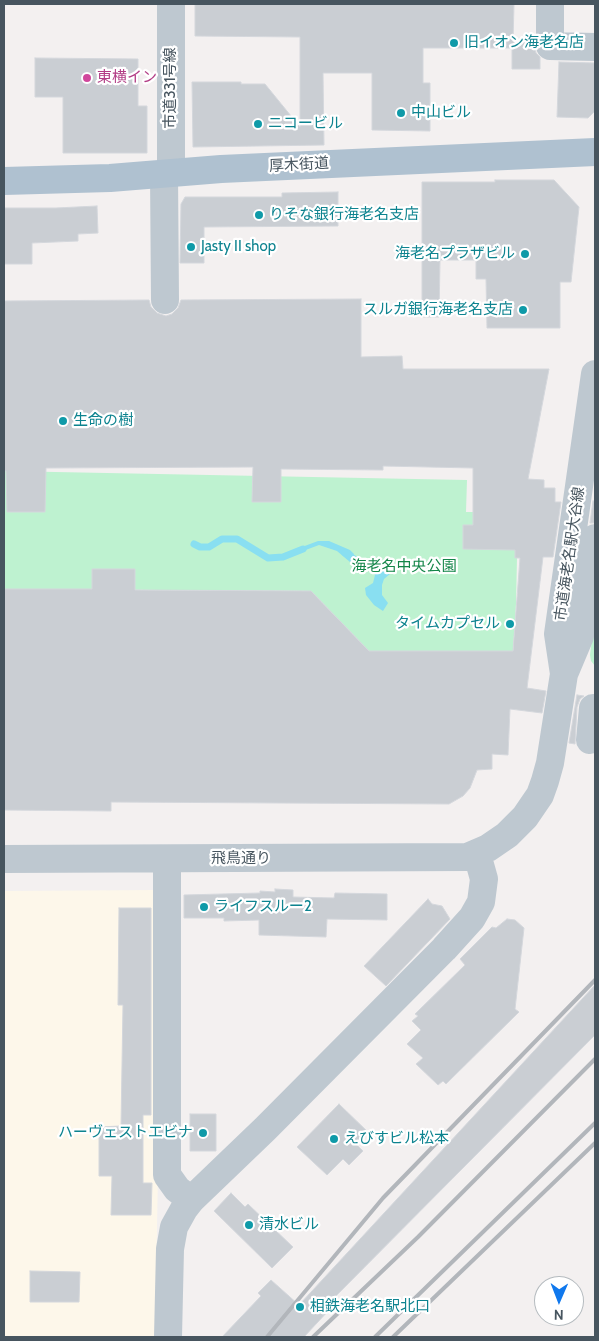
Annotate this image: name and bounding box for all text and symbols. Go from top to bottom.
place label: 旧イオン海老名店 [464,34,584,52]
marker: 旧イオン海老名店 [448,37,460,49]
street label: 市道331号線 [162,47,180,129]
place label: 東横イン [97,69,157,87]
marker: 東横イン [81,72,93,84]
place label: 中山ビル [411,104,471,122]
marker: 中山ビル [395,107,407,119]
place label: ニコービル [268,115,343,133]
marker: ニコービル [252,118,264,130]
street label: 厚木街道 [269,154,329,176]
place label: りそな銀行海老名支店 [269,206,419,224]
marker: りそな銀行海老名支店 [253,209,265,221]
place label: Jasty II shop [201,238,276,256]
marker: Jasty II shop [185,241,197,253]
place label: 海老名プラザビル [395,245,515,263]
marker: 海老名プラザビル [519,248,531,260]
place label: スルガ銀行海老名支店 [363,301,513,319]
marker: スルガ銀行海老名支店 [517,304,529,316]
place label: 生命の樹 [73,412,133,430]
marker: 生命の樹 [57,415,69,427]
street label: 市道海老名駅大谷線 [552,486,588,622]
park label: 海老名中央公園 [352,558,456,576]
place label: タイムカプセル [395,615,500,633]
marker: タイムカプセル [504,618,516,630]
street label: 飛鳥通り [211,850,271,868]
place label: ライフスルー2 [214,898,312,916]
marker: ライフスルー2 [198,901,210,913]
place label: ハーヴェストエビナ [58,1124,193,1142]
marker: ハーヴェストエビナ [197,1127,209,1139]
place label: えびすビル松本 [344,1130,449,1148]
marker: えびすビル松本 [328,1133,340,1145]
place label: 清水ビル [259,1216,319,1234]
marker: 清水ビル [243,1219,255,1231]
north arrow [534,1276,584,1326]
place label: 相鉄海老名駅北口 [310,1298,430,1316]
marker: 相鉄海老名駅北口 [294,1301,306,1313]
text: N [554,1306,564,1324]

